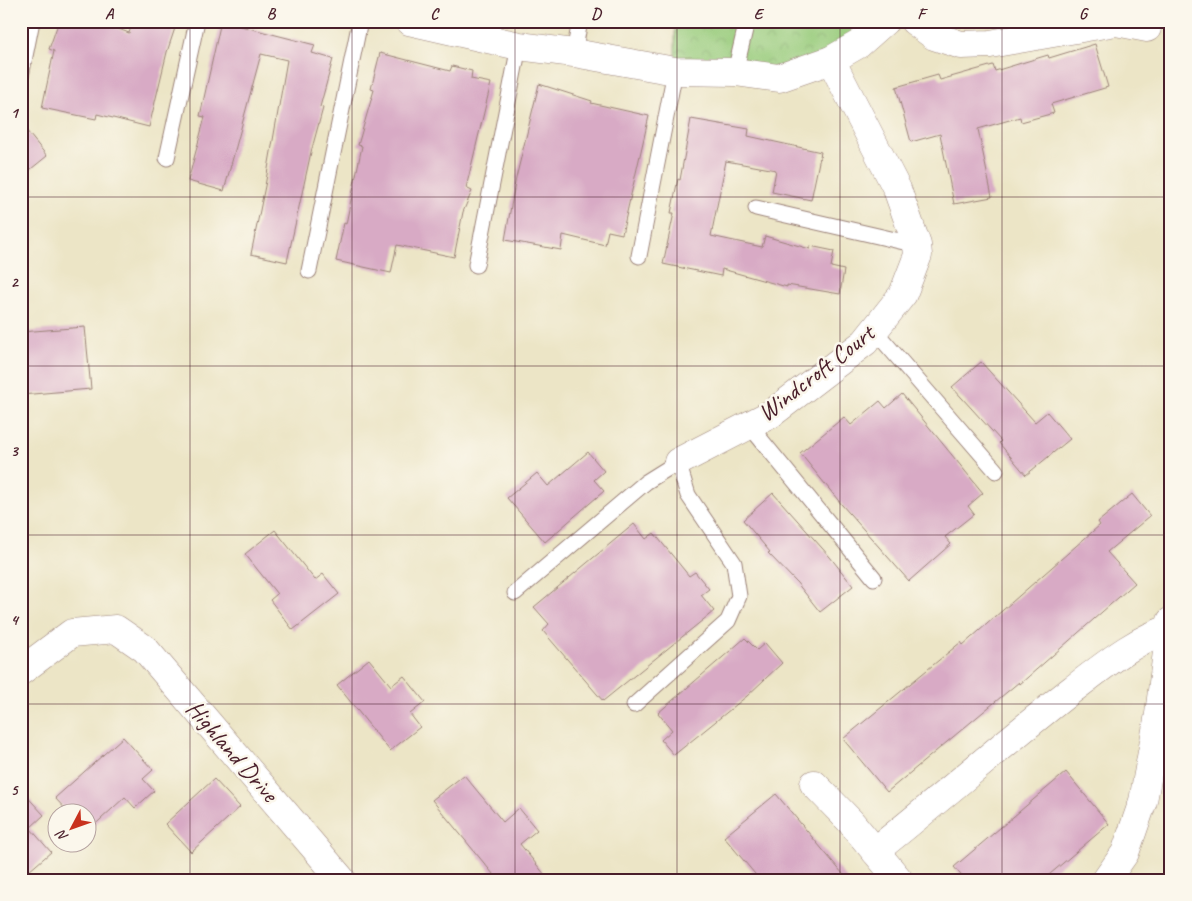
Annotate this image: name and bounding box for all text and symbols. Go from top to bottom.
text: A [105,4,115,24]
text: B [267,4,277,24]
text: C [430,4,440,24]
text: D [591,4,602,24]
text: E [754,4,765,24]
text: F [917,4,928,24]
text: G [1079,4,1089,24]
text: 1 [10,103,19,123]
text: 2 [10,272,19,292]
street label: Windcroft Court [751,316,883,429]
text: 3 [10,441,19,461]
text: 4 [10,610,19,630]
street label: Highland Drive [179,693,286,810]
text: 5 [11,780,20,800]
north arrow [48,804,98,854]
text: N [52,826,72,845]

